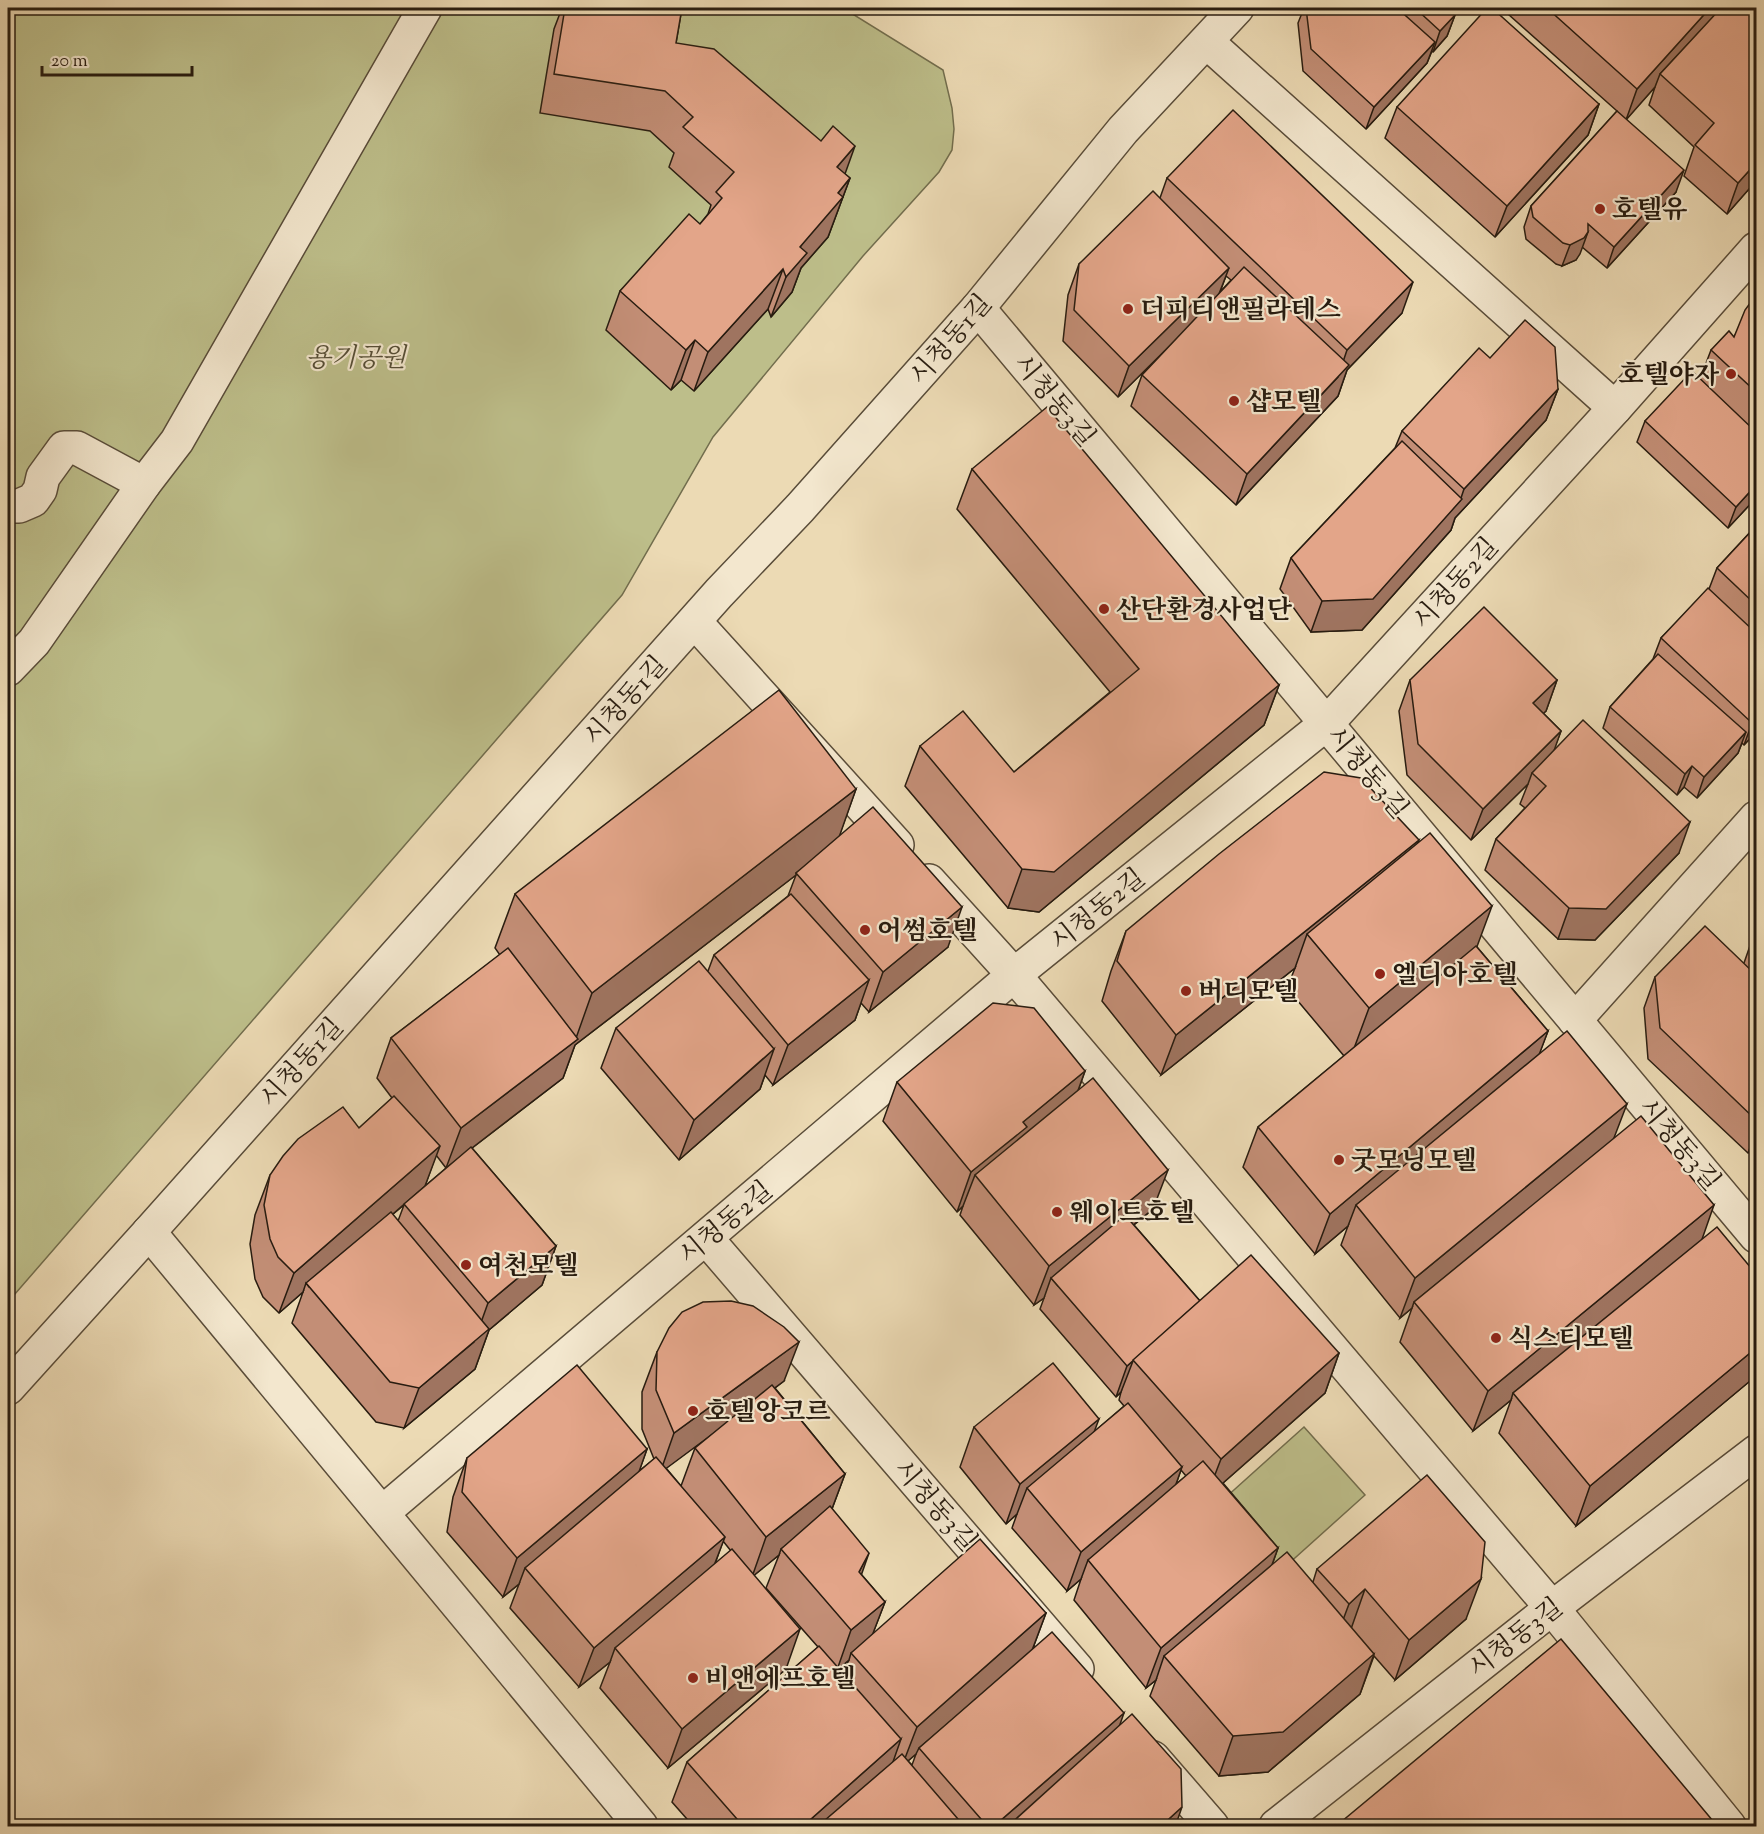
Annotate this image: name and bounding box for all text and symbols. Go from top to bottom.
scale bar [42,39,192,77]
text: 20 m [51,49,88,75]
place label: 호텔유 [1612,193,1687,230]
marker: 호텔유 [1593,202,1607,216]
street label: 시청동1길 [902,287,1002,394]
place label: 더피티앤필라테스 [1140,293,1341,330]
marker: 더피티앤필라테스 [1121,302,1135,316]
park label: 용기공원 [306,341,408,378]
street label: 시청동3길 [1003,347,1103,456]
place label: 호텔야자 [1619,358,1720,395]
marker: 호텔야자 [1724,367,1738,381]
place label: 샵모텔 [1246,385,1321,422]
marker: 샵모텔 [1227,394,1241,408]
street label: 시청동2길 [1405,530,1508,639]
place label: 산단환경사업단 [1116,593,1293,630]
marker: 산단환경사업단 [1097,602,1111,616]
street label: 시청동1길 [577,649,677,755]
street label: 시청동3길 [1316,719,1416,828]
street label: 시청동2길 [1043,861,1154,961]
place label: 어썸호텔 [877,914,977,951]
marker: 어썸호텔 [858,923,872,937]
place label: 엘디아호텔 [1392,958,1518,995]
marker: 엘디아호텔 [1373,967,1387,981]
place label: 버디모텔 [1198,975,1298,1012]
marker: 버디모텔 [1179,984,1193,998]
street label: 시청동1길 [253,1011,353,1117]
street label: 시청동3길 [1628,1091,1728,1200]
place label: 굿모닝모텔 [1351,1144,1477,1181]
marker: 굿모닝모텔 [1332,1153,1346,1167]
street label: 시청동2길 [672,1174,782,1274]
place label: 웨이트호텔 [1069,1196,1195,1233]
marker: 웨이트호텔 [1050,1205,1064,1219]
place label: 여천모텔 [478,1249,578,1286]
marker: 여천모텔 [459,1258,473,1272]
place label: 식스티모텔 [1508,1322,1634,1359]
marker: 식스티모텔 [1489,1331,1503,1345]
place label: 호텔앙코르 [705,1395,831,1432]
marker: 호텔앙코르 [686,1404,700,1418]
street label: 시청동3길 [884,1453,984,1561]
street label: 시청동3길 [1461,1590,1572,1688]
place label: 비앤에프호텔 [705,1662,856,1699]
marker: 비앤에프호텔 [686,1671,700,1685]

